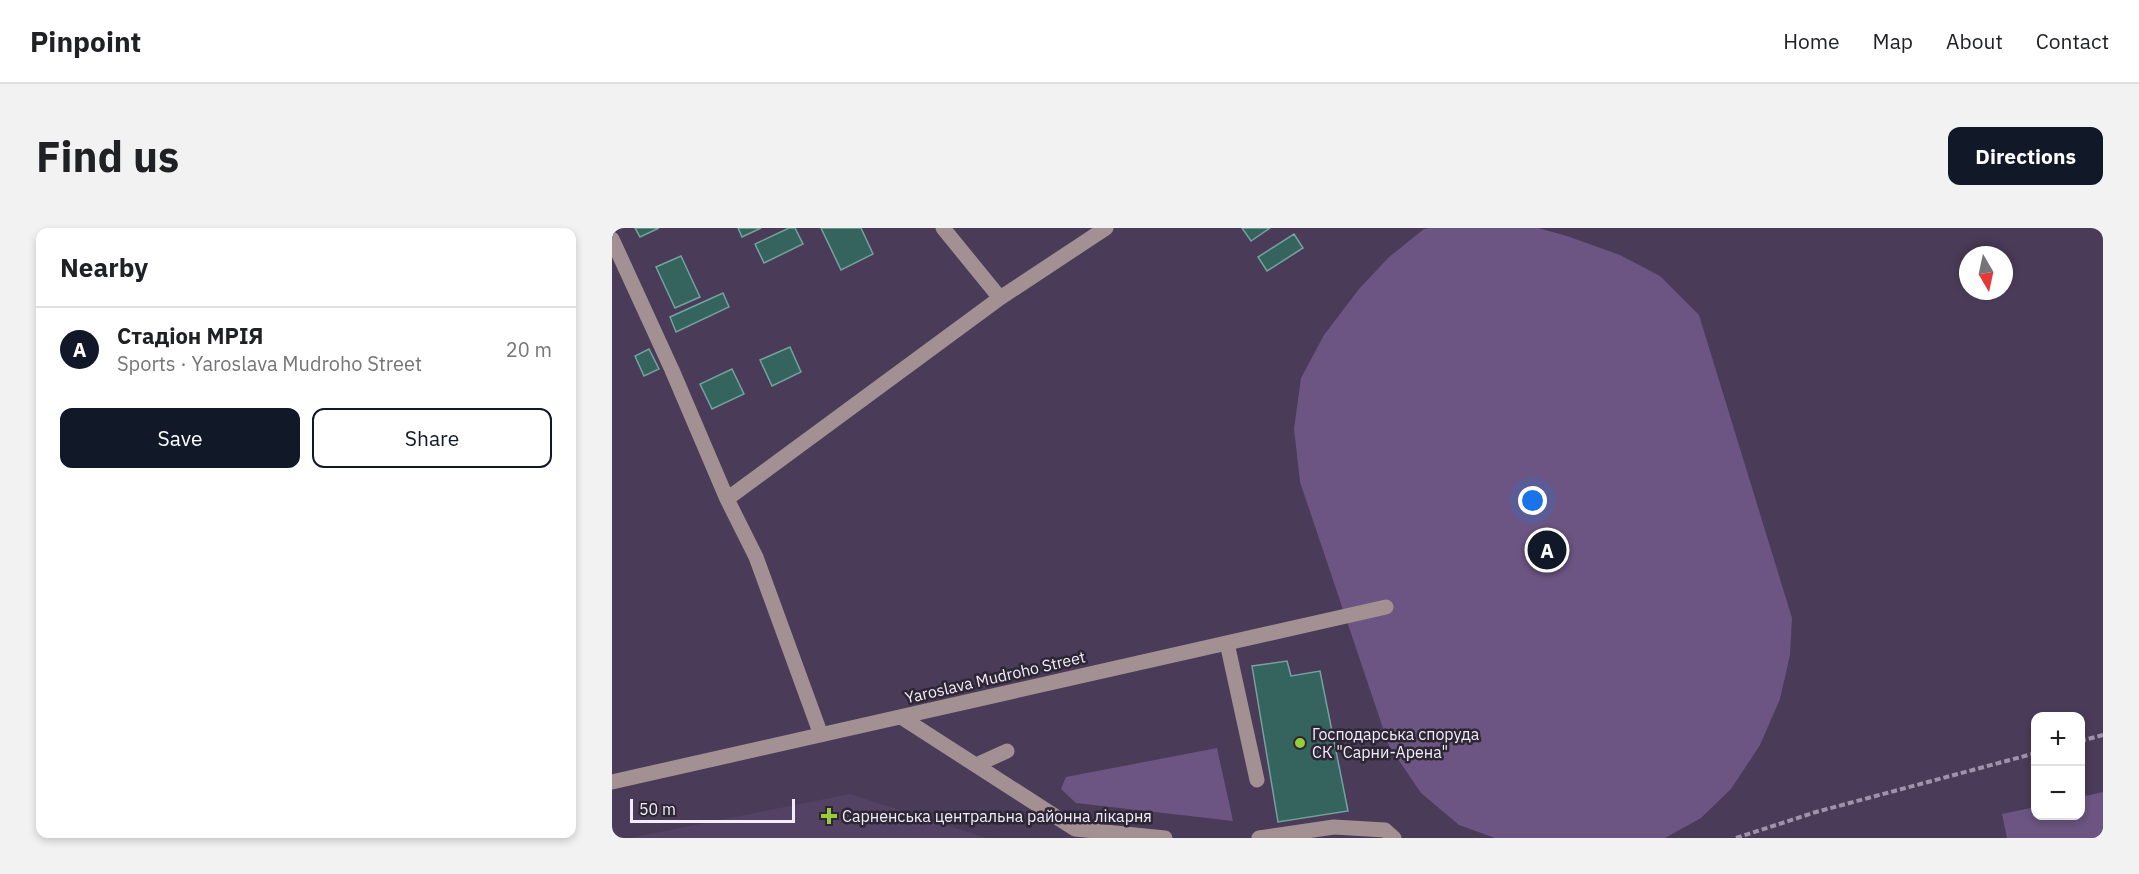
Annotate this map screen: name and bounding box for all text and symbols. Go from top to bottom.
text: Pinpoint [30,23,141,60]
text: Home [1783,27,1840,55]
text: Map [1873,27,1913,55]
text: About [1946,27,2003,55]
text: Contact [2036,27,2109,55]
button: Directions [1948,127,2103,185]
text: Find us [36,129,179,184]
north arrow [1959,246,2013,300]
text: Nearby [60,250,148,284]
text: Стадіон МРІЯ [117,321,263,350]
text: A [73,336,86,363]
text: 20 m [506,336,552,363]
text: Sports · Yaroslava Mudroho Street [117,350,422,377]
button: Save [60,408,300,468]
button: Share [312,408,552,468]
your location [1518,486,1547,515]
pin: A [1528,528,1566,572]
street label: Yaroslava Mudroho Street [903,647,1087,707]
map controls [2031,712,2085,820]
button: + [2031,712,2085,766]
place label: Господарська споруда СК "Сарни-Арена" [1312,724,1480,762]
marker: Господарська споруда СК "Сарни-Арена" [1293,736,1307,750]
button: − [2031,766,2085,820]
scale bar [630,796,795,824]
text: 50 m [639,799,676,819]
place label: Сарненська центральна районна лікарня [842,806,1152,826]
marker: Сарненська центральна районна лікарня [820,807,838,825]

